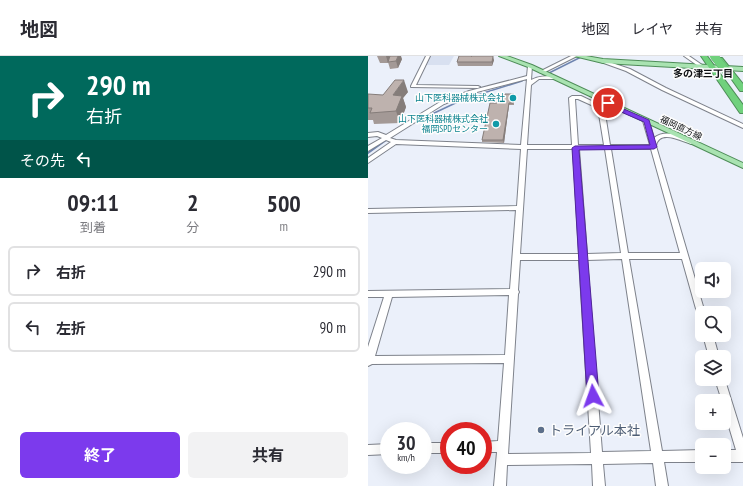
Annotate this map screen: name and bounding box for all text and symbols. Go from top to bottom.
text: 地図 [20,17,58,41]
text: 地図 [581,20,609,38]
text: レイヤ [631,20,673,38]
text: 共有 [695,20,723,38]
text: 290 m [86,66,150,103]
district label: 多の津三丁目 [673,67,733,80]
icon: right [20,72,72,124]
pin [591,86,625,120]
place label: 山下医科器械株式会社 [415,92,505,103]
icon: arrive [597,92,619,114]
marker: 山下医科器械株式会社 [508,93,518,103]
text: 右折 [86,105,122,128]
place label: 山下医科器械株式会社 福岡SPDセンター [398,113,488,134]
street label: 福岡直方線 [658,113,705,142]
marker: 山下医科器械株式会社 福岡SPDセンター [491,119,501,129]
icon: left [73,148,95,170]
text: その先 [20,151,65,170]
text: 09:11 [67,187,119,218]
text: 2 [187,187,198,218]
text: 500 [266,188,301,219]
text: m [279,218,288,235]
text: 到着 [80,219,106,236]
text: 分 [186,219,199,236]
icon: right [22,260,44,282]
text: 290 m [313,262,346,281]
map controls [695,262,731,474]
button: sound [695,262,731,298]
text: 右折 [56,263,86,282]
button: search [695,306,731,342]
icon: left [22,316,44,338]
text: 90 m [320,318,346,337]
text: 左折 [56,319,86,338]
button: layers [695,350,731,386]
position arrow [572,375,614,417]
button: + [695,394,731,430]
speed limit sign: 40 [440,422,492,474]
place label: トライアル本社 [549,422,640,439]
marker: トライアル本社 [536,425,546,435]
text: 30 [396,430,416,456]
button: 終了 [20,432,180,478]
button: 共有 [188,432,348,478]
button: − [695,438,731,474]
text: km/h [397,451,415,464]

